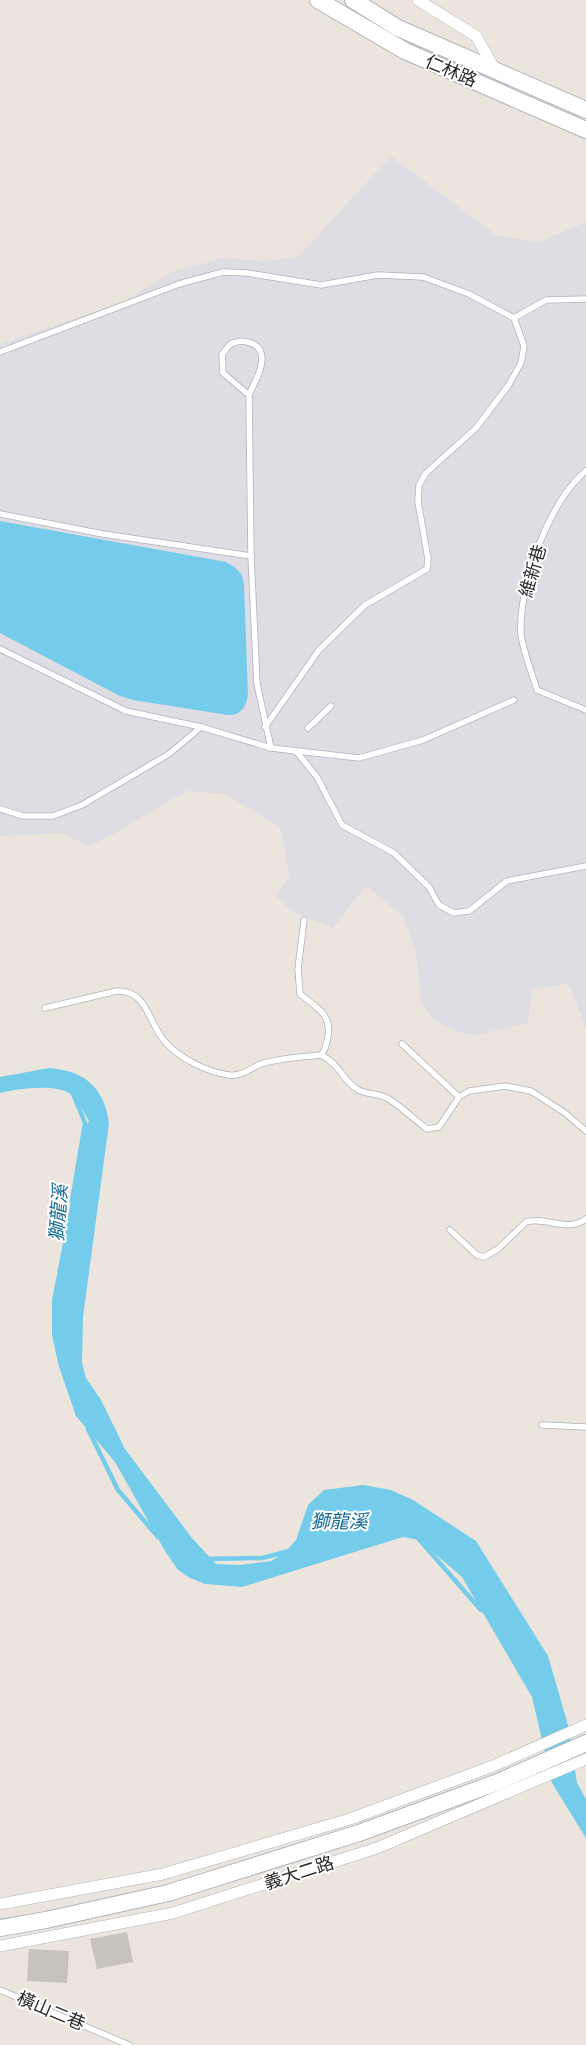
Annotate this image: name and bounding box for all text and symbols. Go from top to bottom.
street label: 仁林路 [422,49,481,92]
street label: 維新巷 [514,542,551,600]
water label: 獅龍溪 [44,1181,72,1242]
water label: 獅龍溪 [310,1509,370,1533]
street label: 義大二路 [261,1850,337,1895]
street label: 橫山二巷 [14,1986,89,2035]

